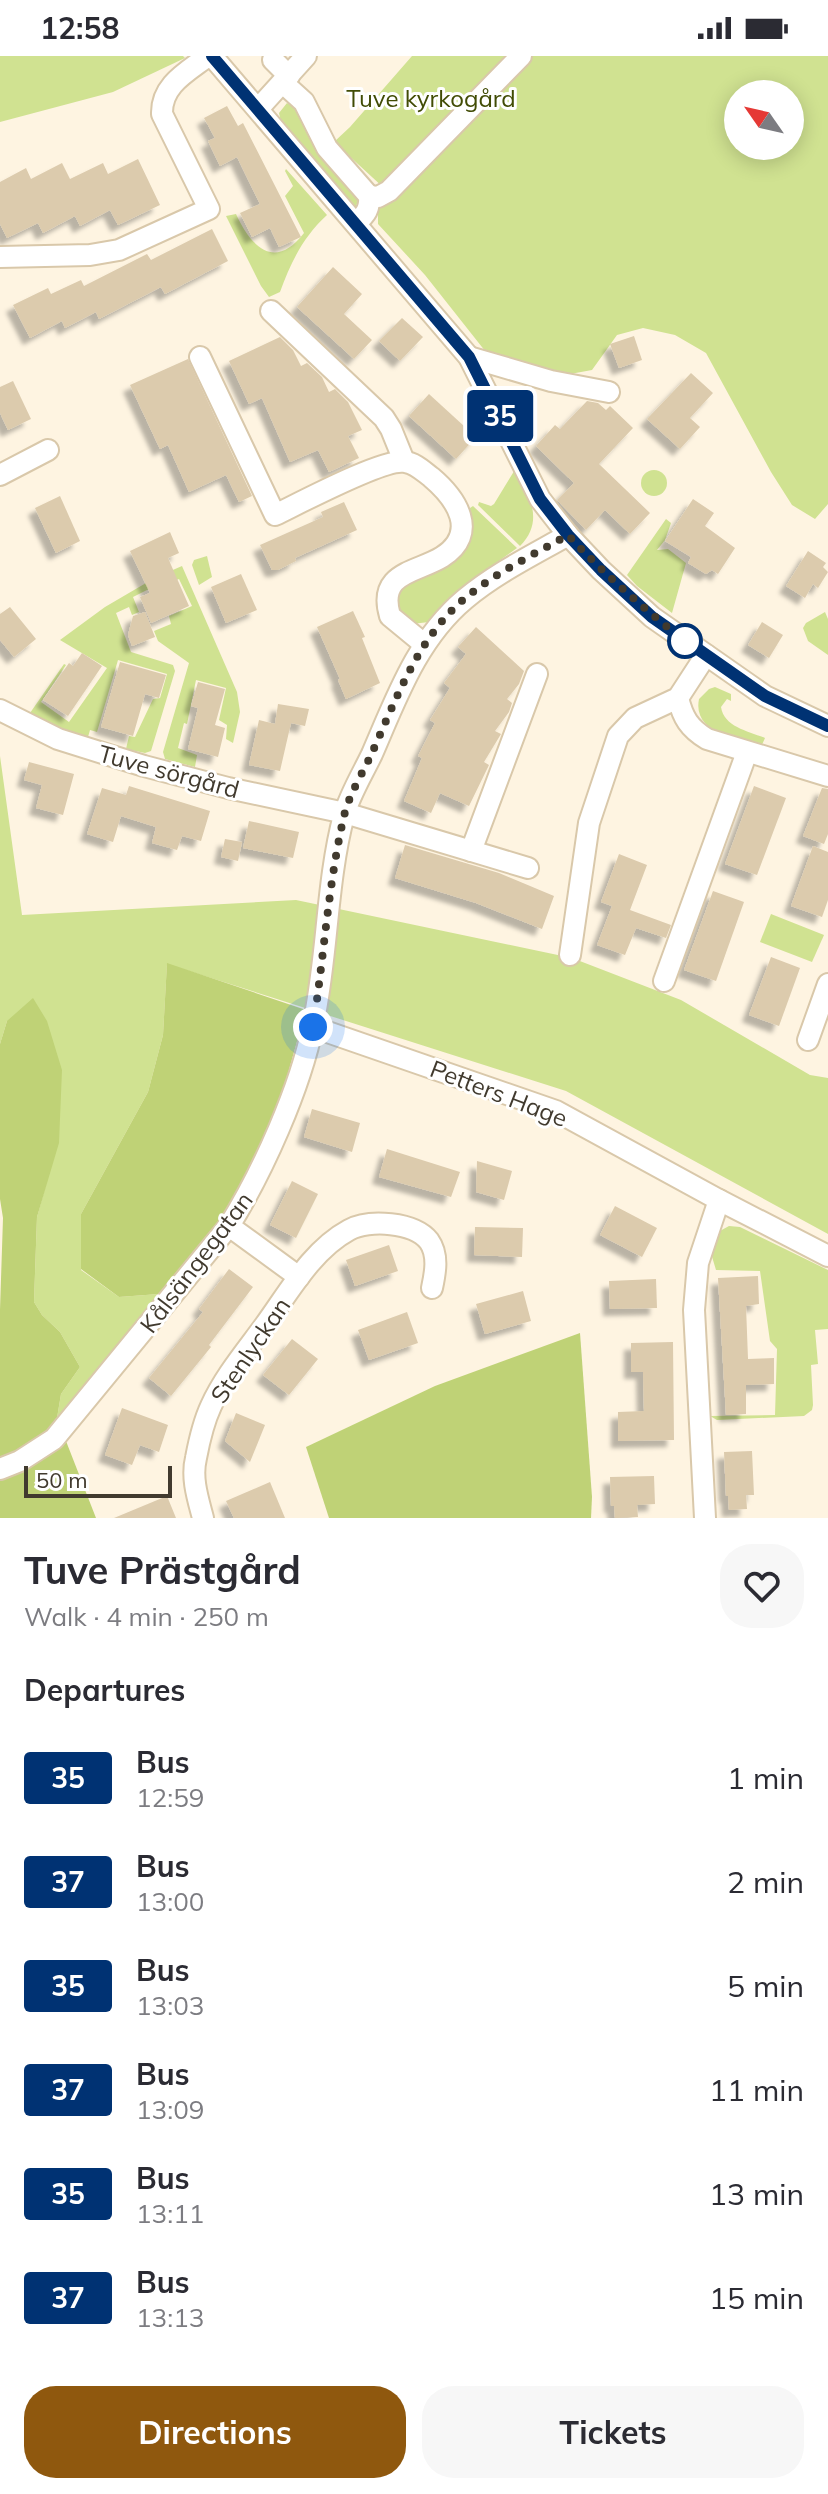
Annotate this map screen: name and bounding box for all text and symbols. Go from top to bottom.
text: 12:58 [40,9,119,47]
north arrow [724,80,804,160]
map controls [724,80,804,160]
park label: Tuve kyrkogård [346,83,516,113]
line badge: 35 [464,390,536,442]
text: 35 [483,398,517,433]
unlabelled marker [668,624,702,658]
street label: Tuve sörgård [95,738,243,804]
your location [293,1007,333,1047]
street label: Petters Hage [426,1053,572,1133]
street label: Kålsängegatan [133,1186,259,1338]
street label: Stenlyckan [204,1291,296,1409]
scale bar [24,1462,172,1498]
text: 50 m [36,1466,87,1494]
button: heart [720,1544,804,1628]
text: Tuve Prästgård [24,1546,301,1594]
text: Walk · 4 min · 250 m [24,1600,269,1633]
text: Departures [24,1671,185,1709]
text: Bus [136,1743,190,1781]
text: 1 min [727,1759,804,1797]
text: 35 [51,1760,85,1795]
text: 12:59 [136,1781,204,1814]
text: Bus [136,1847,190,1885]
text: 2 min [727,1863,804,1901]
text: 37 [51,1864,85,1899]
text: 13:00 [136,1885,204,1918]
text: Bus [136,1951,190,1989]
text: 5 min [727,1967,804,2005]
text: 35 [51,1968,85,2003]
text: 13:03 [136,1989,204,2022]
text: Bus [136,2055,190,2093]
text: 11 min [709,2071,804,2109]
text: 37 [51,2072,85,2107]
text: 13:09 [136,2093,204,2126]
text: Bus [136,2159,190,2197]
text: 13 min [709,2175,804,2213]
text: 35 [51,2176,85,2211]
text: 13:11 [136,2197,204,2230]
text: Bus [136,2263,190,2301]
text: 15 min [709,2279,804,2317]
text: 37 [51,2280,85,2315]
text: 13:13 [136,2301,204,2334]
button: Directions [24,2386,406,2478]
button: Tickets [422,2386,804,2478]

